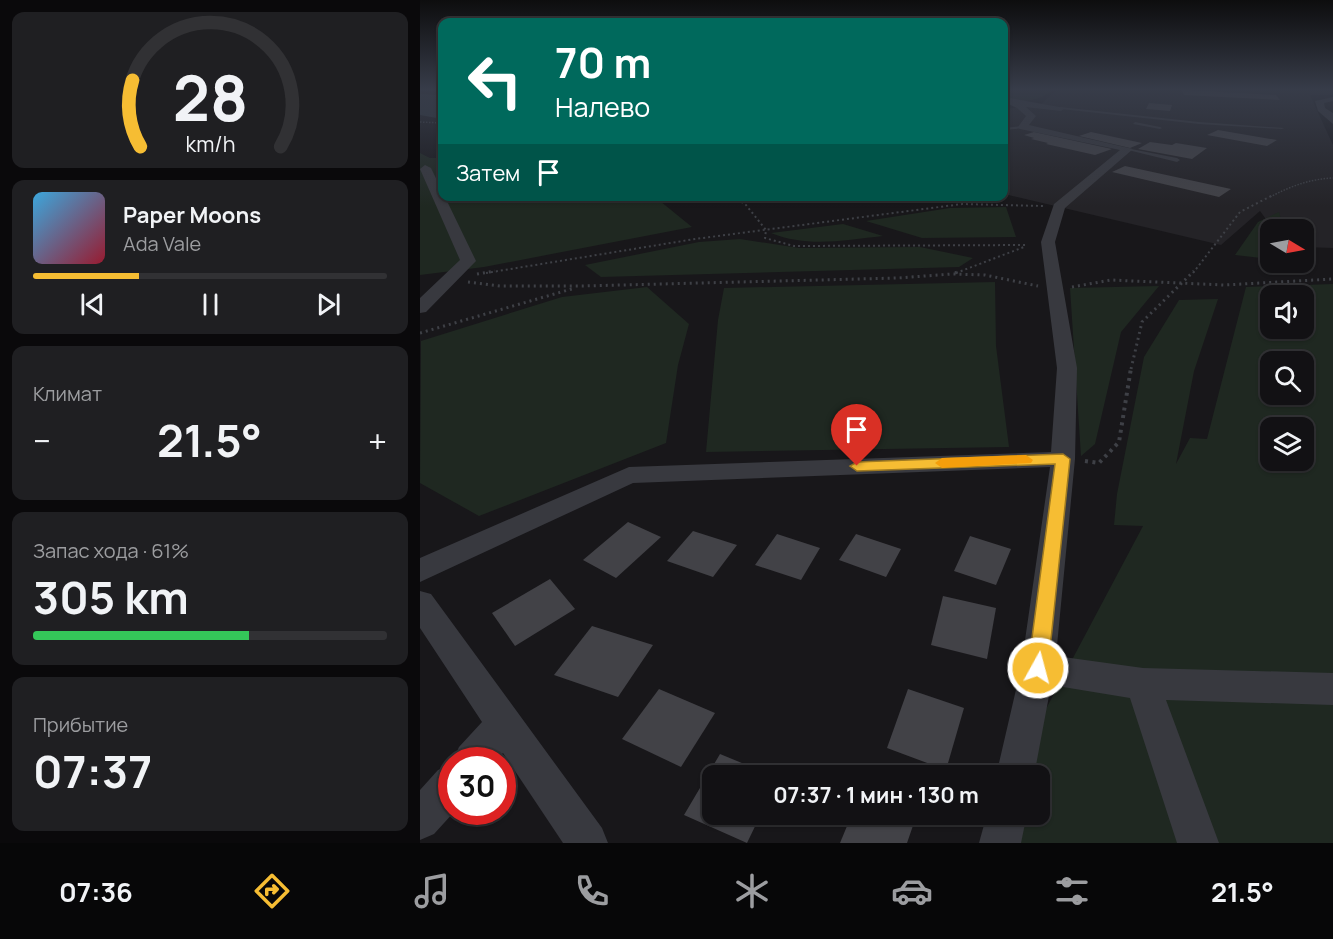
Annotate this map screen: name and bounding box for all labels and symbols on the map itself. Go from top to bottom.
north arrow [1260,219,1314,273]
pin [831,404,882,466]
position arrow [1006,636,1070,700]
speed limit sign: 30 [438,747,516,825]

